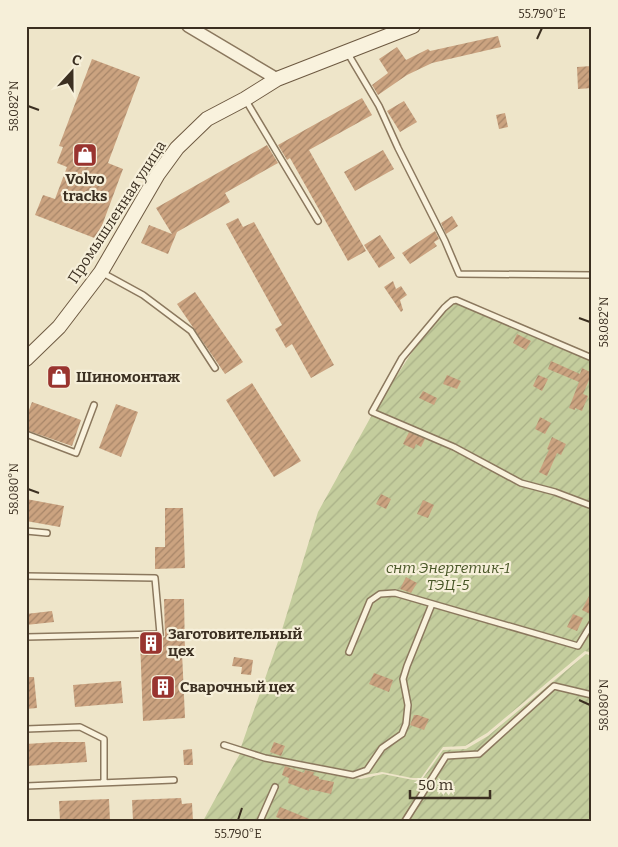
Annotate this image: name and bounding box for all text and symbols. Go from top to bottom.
text: 55.790°E [518,7,566,21]
north arrow [48,48,98,98]
text: С [69,51,84,70]
text: 58.082°N [7,80,21,132]
street label: Промышленная улица [64,137,170,287]
shop icon: Volvo tracks [72,142,98,168]
place label: Volvo tracks [63,170,107,205]
text: 58.082°N [597,296,611,348]
shop icon: Шиномонтаж [46,364,72,390]
place label: Шиномонтаж [76,368,180,386]
text: 58.080°N [7,462,21,515]
park label: снт Энергетик-1 ТЭЦ-5 [386,559,510,594]
place label: Заготовительный цех [168,625,302,660]
building icon: Заготовительный цех [138,630,164,656]
building icon: Сварочный цех [150,674,176,700]
place label: Сварочный цех [180,678,295,696]
text: 58.080°N [597,678,611,731]
scale bar [410,767,490,799]
text: 50 m [418,776,454,794]
text: 55.790°E [214,827,262,841]

